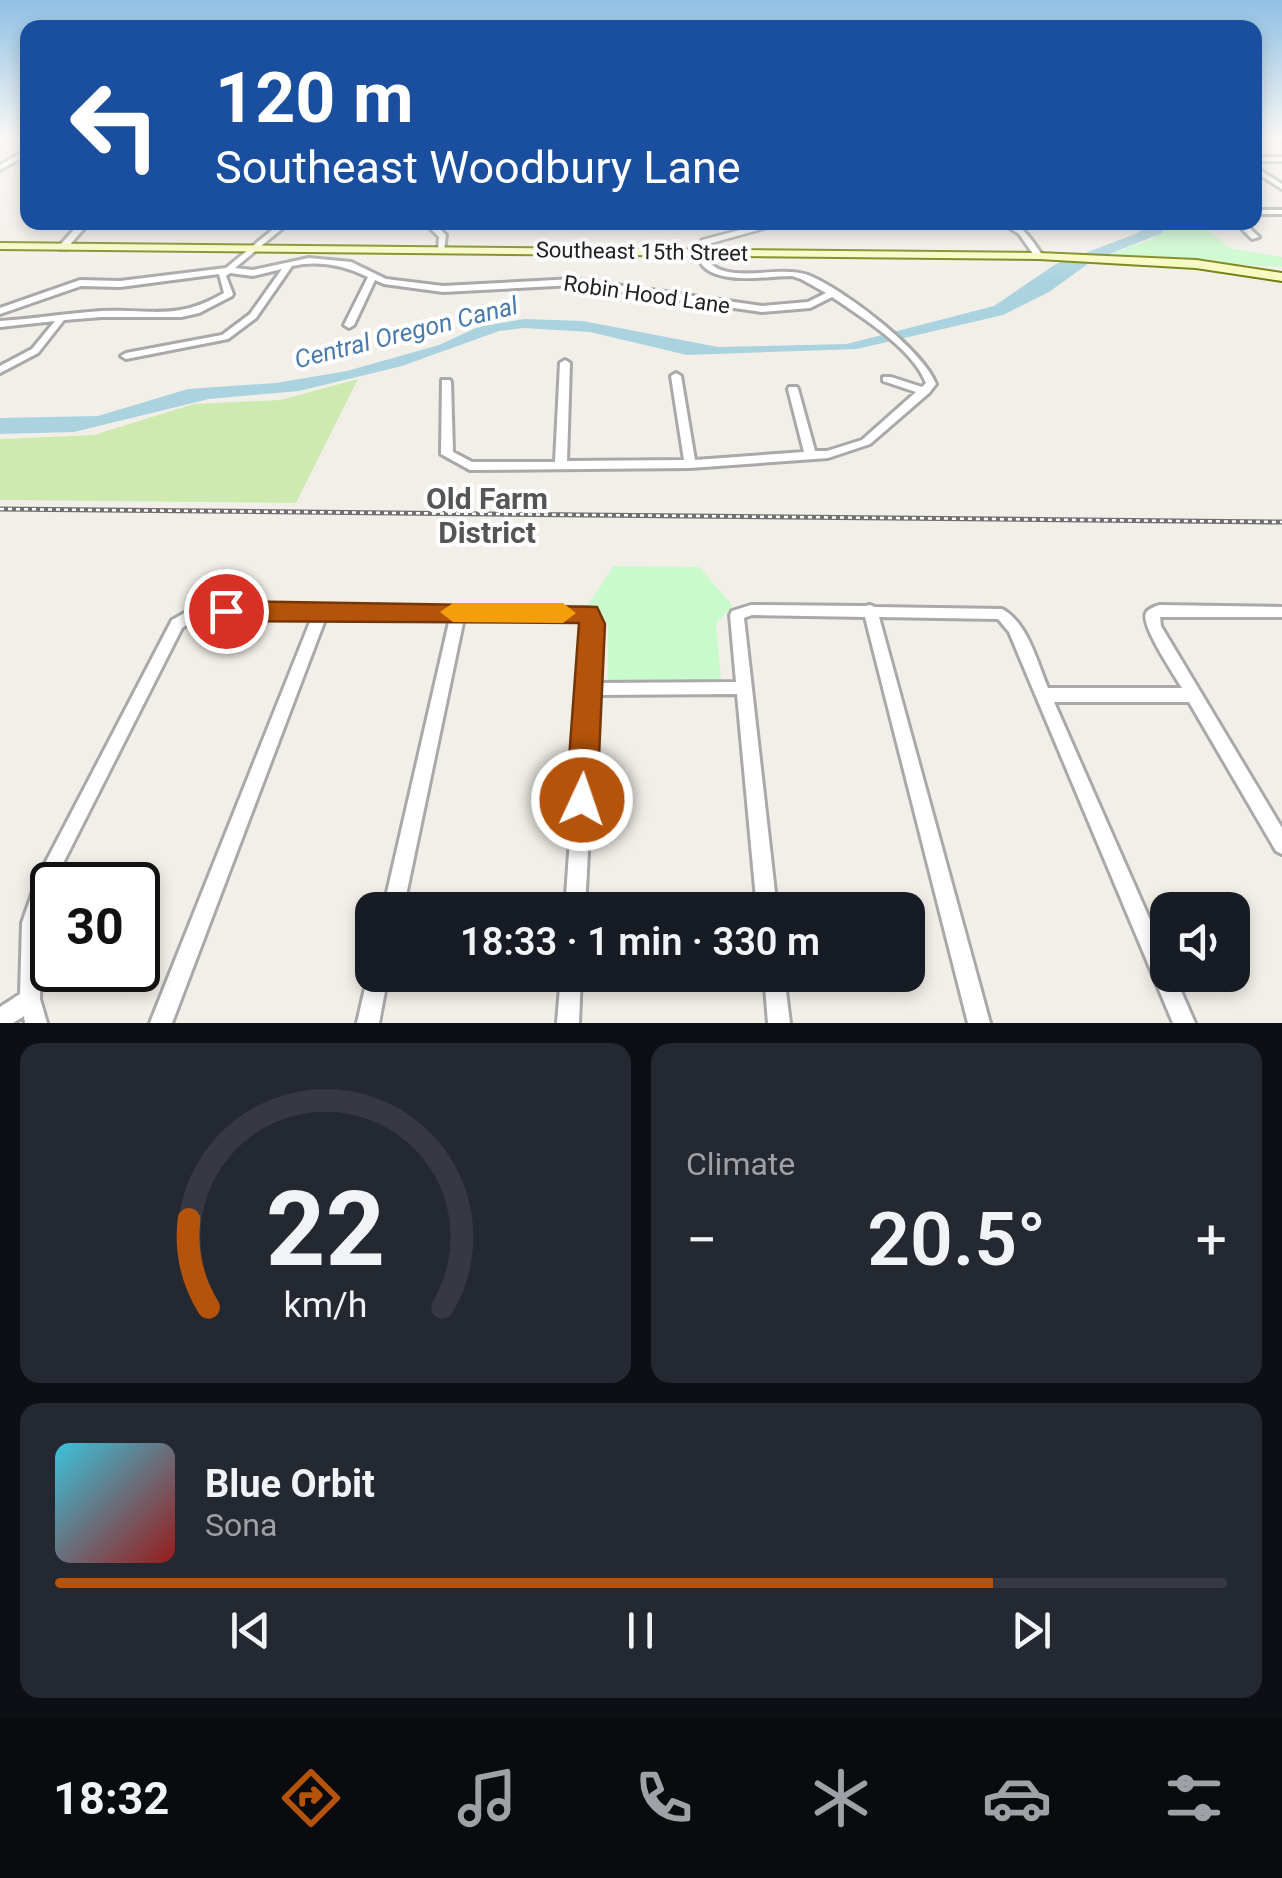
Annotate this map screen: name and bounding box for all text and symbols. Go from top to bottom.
text: 120 m [215,57,414,139]
icon: left [50,60,180,190]
text: Southeast Woodbury Lane [215,141,741,194]
street label: Southeast 15th Street [536,237,748,266]
street label: Robin Hood Lane [562,270,732,319]
water label: Central Oregon Canal [292,290,522,374]
district label: Old Farm District [426,481,548,550]
pin [184,569,269,654]
icon: arrive [199,584,254,639]
position arrow [530,748,634,852]
speed limit sign: 30 [30,862,160,992]
map controls [1150,892,1250,992]
button: sound [1150,892,1250,992]
text: 18:33 · 1 min · 330 m [460,920,820,964]
text: Climate [686,1145,795,1183]
text: 22 [266,1169,385,1290]
text: 20.5° [867,1195,1046,1283]
text: − [686,1208,717,1272]
text: + [1196,1208,1227,1272]
text: km/h [284,1284,367,1326]
text: Blue Orbit [205,1462,375,1506]
text: Sona [205,1506,277,1544]
icon: previous [223,1603,278,1658]
icon: pause [613,1603,668,1658]
icon: next [1004,1603,1059,1658]
icon: directions [276,1763,346,1833]
icon: music [452,1763,522,1833]
icon: phone [629,1763,699,1833]
icon: climate [806,1763,876,1833]
icon: car [982,1763,1052,1833]
icon: filters [1159,1763,1229,1833]
text: 18:32 [53,1772,169,1825]

